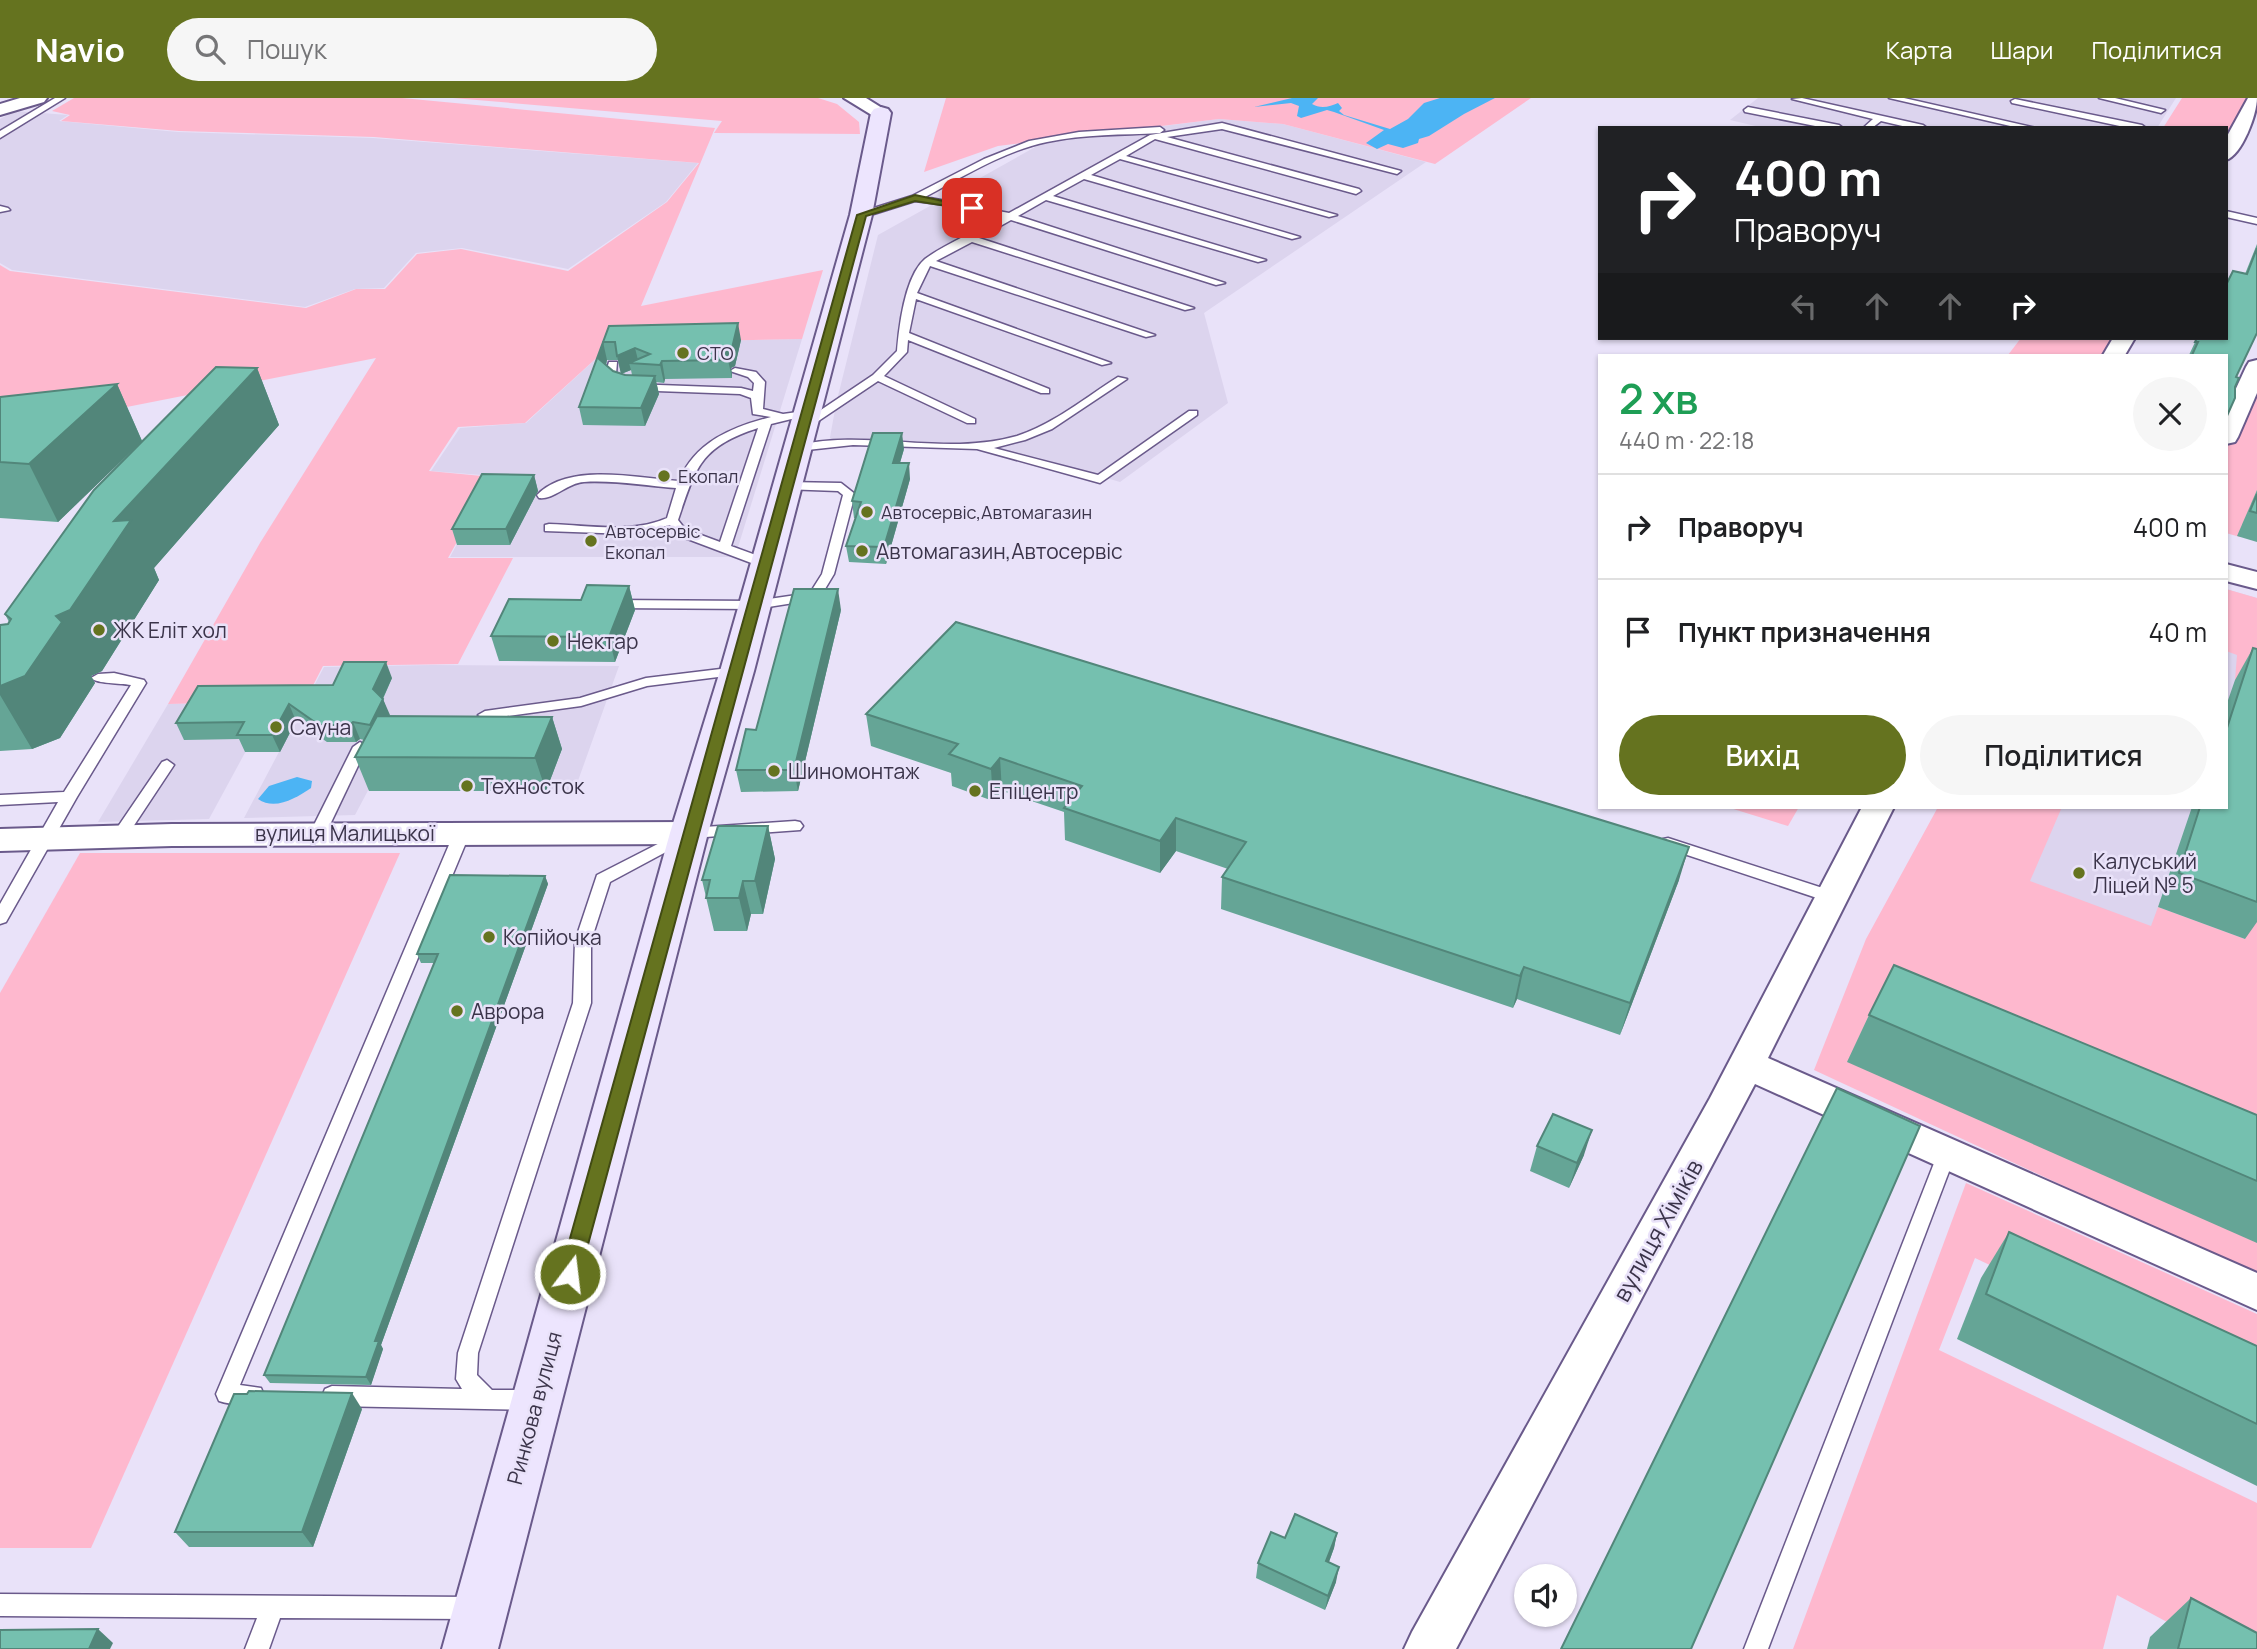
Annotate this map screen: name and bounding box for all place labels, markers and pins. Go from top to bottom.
pin [942,178,1002,238]
place label: СТО [697,341,734,365]
marker: СТО [675,345,691,361]
place label: Екопал [678,464,738,488]
marker: Екопал [656,468,672,484]
place label: Автосервіс,Автомагазин [881,500,1092,524]
marker: Автосервіс,Автомагазин [859,504,875,520]
place label: Автосервіс Екопал [605,519,701,564]
marker: Автосервіс Екопал [583,533,599,549]
place label: Автомагазин,Автосервіс [876,537,1123,565]
marker: Автомагазин,Автосервіс [854,543,870,559]
place label: ЖК Еліт хол [113,616,227,644]
marker: ЖК Еліт хол [91,622,107,638]
place label: Нектар [567,627,638,655]
marker: Нектар [545,633,561,649]
place label: Сауна [290,713,351,741]
marker: Сауна [268,719,284,735]
place label: Шиномонтаж [788,757,920,785]
marker: Шиномонтаж [766,763,782,779]
place label: Техносток [481,772,585,800]
place label: Епіцентр [989,777,1079,805]
marker: Техносток [459,778,475,794]
marker: Епіцентр [967,783,983,799]
place label: Калуський Ліцей № 5 [2093,847,2197,899]
marker: Калуський Ліцей № 5 [2071,865,2087,881]
place label: Копійочка [503,923,602,951]
marker: Копійочка [481,929,497,945]
place label: Аврора [471,997,545,1025]
marker: Аврора [449,1003,465,1019]

